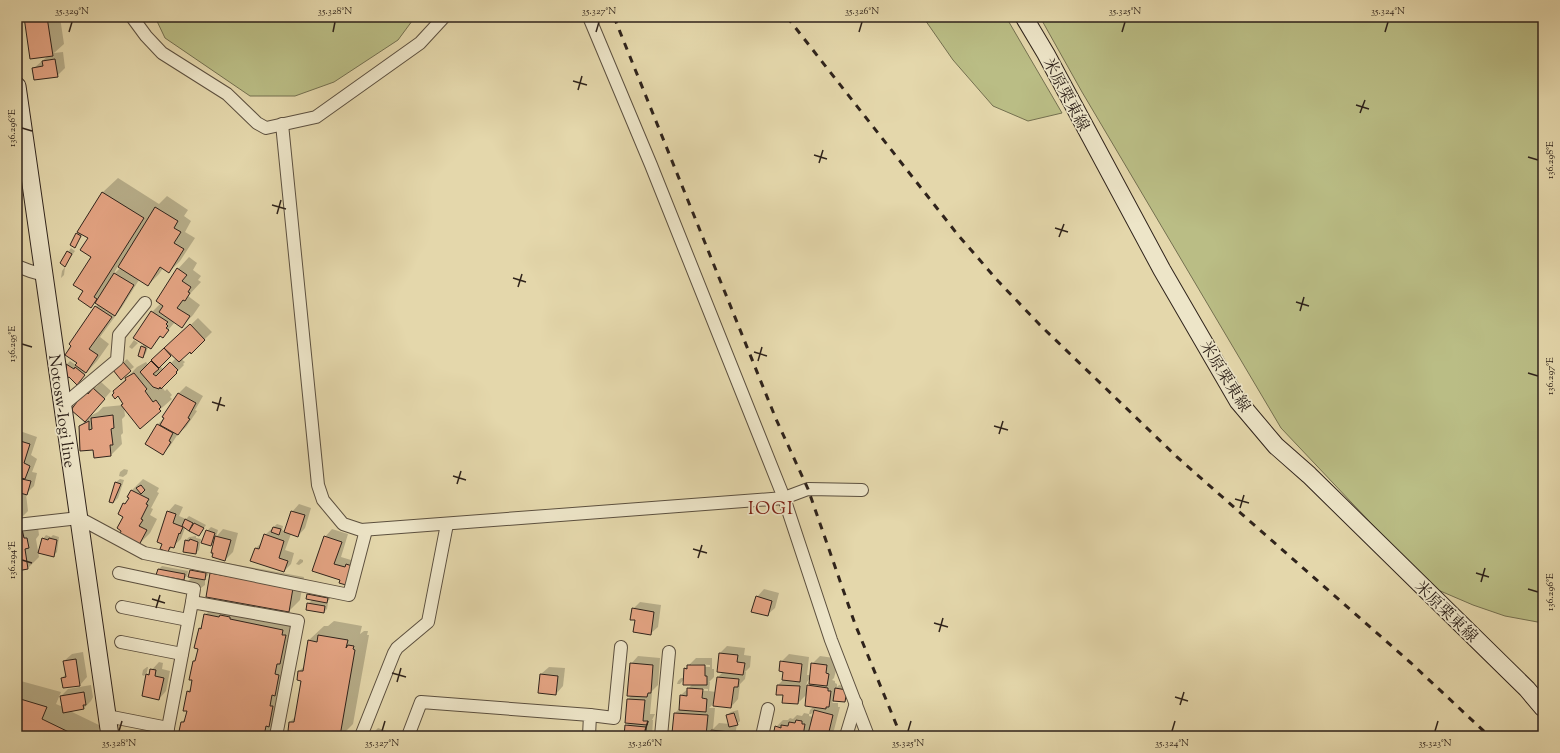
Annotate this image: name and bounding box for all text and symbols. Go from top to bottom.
text: 35.329°N [55,4,89,19]
text: 35.328°N [318,4,352,19]
text: 35.327°N [582,4,616,19]
text: 35.326°N [845,4,879,19]
text: 35.325°N [1109,4,1141,19]
text: 35.324°N [1371,4,1405,19]
street label: 米原栗東線 [1036,54,1094,136]
text: 136.296°E [5,109,20,147]
text: 136.298°E [1543,141,1558,179]
text: 136.295°E [5,326,20,362]
street label: 米原栗東線 [1193,337,1255,417]
street label: Notosw-Iogi line [41,353,80,469]
text: 136.297°E [1543,357,1558,395]
district label: IOGI [748,497,794,523]
text: 136.294°E [5,541,20,579]
text: 136.296°E [1543,573,1558,611]
street label: 米原栗東線 [1408,577,1482,649]
text: 35.328°N [102,736,136,751]
text: 35.327°N [365,736,399,751]
text: 35.326°N [628,736,662,751]
text: 35.325°N [892,736,924,751]
text: 35.324°N [1155,736,1189,751]
text: 35.323°N [1418,736,1452,751]

